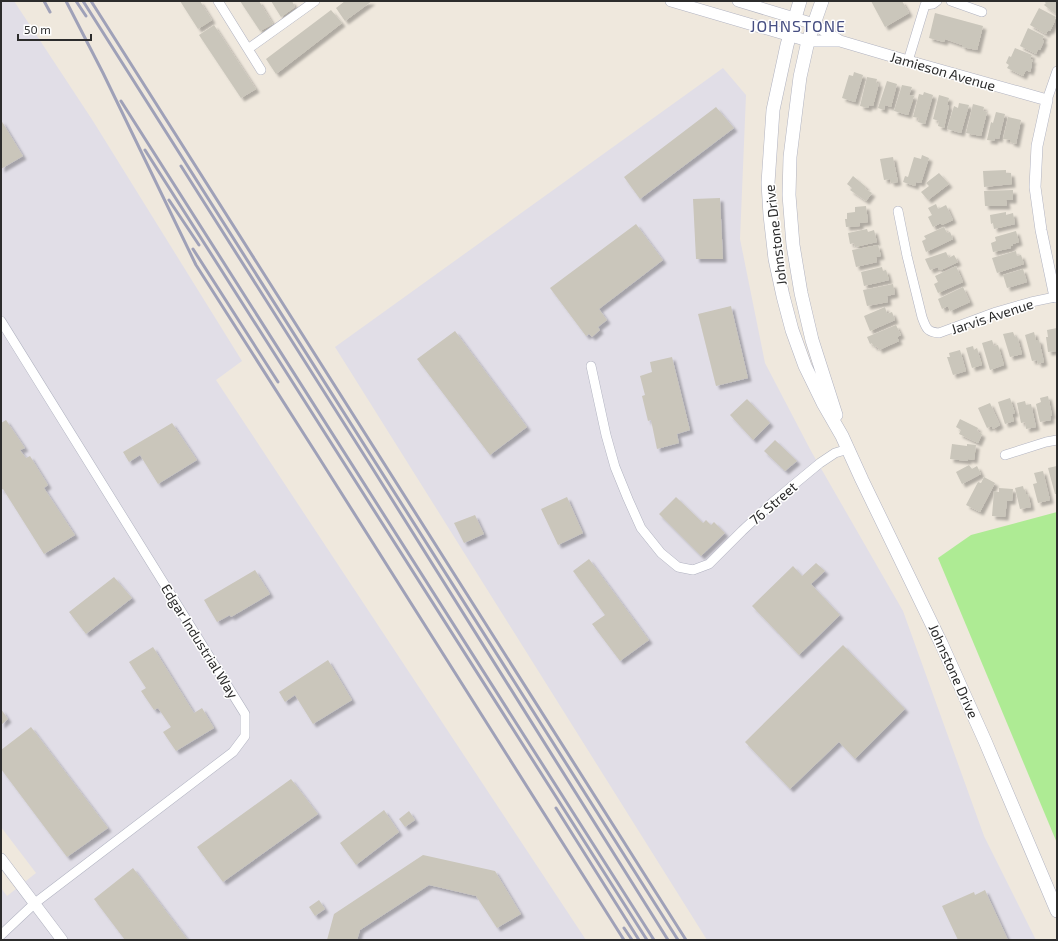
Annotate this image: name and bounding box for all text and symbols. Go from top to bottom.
scale bar [18,16,91,42]
district label: JOHNSTONE [750,16,846,35]
text: 50 m [24,22,51,36]
street label: Jamieson Avenue [888,48,998,94]
street label: Johnstone Drive [760,184,790,286]
street label: Jarvis Avenue [949,295,1035,337]
street label: 76 Street [746,478,800,528]
street label: Edgar Industrial Way [158,581,242,702]
street label: Johnstone Drive [926,621,982,721]

